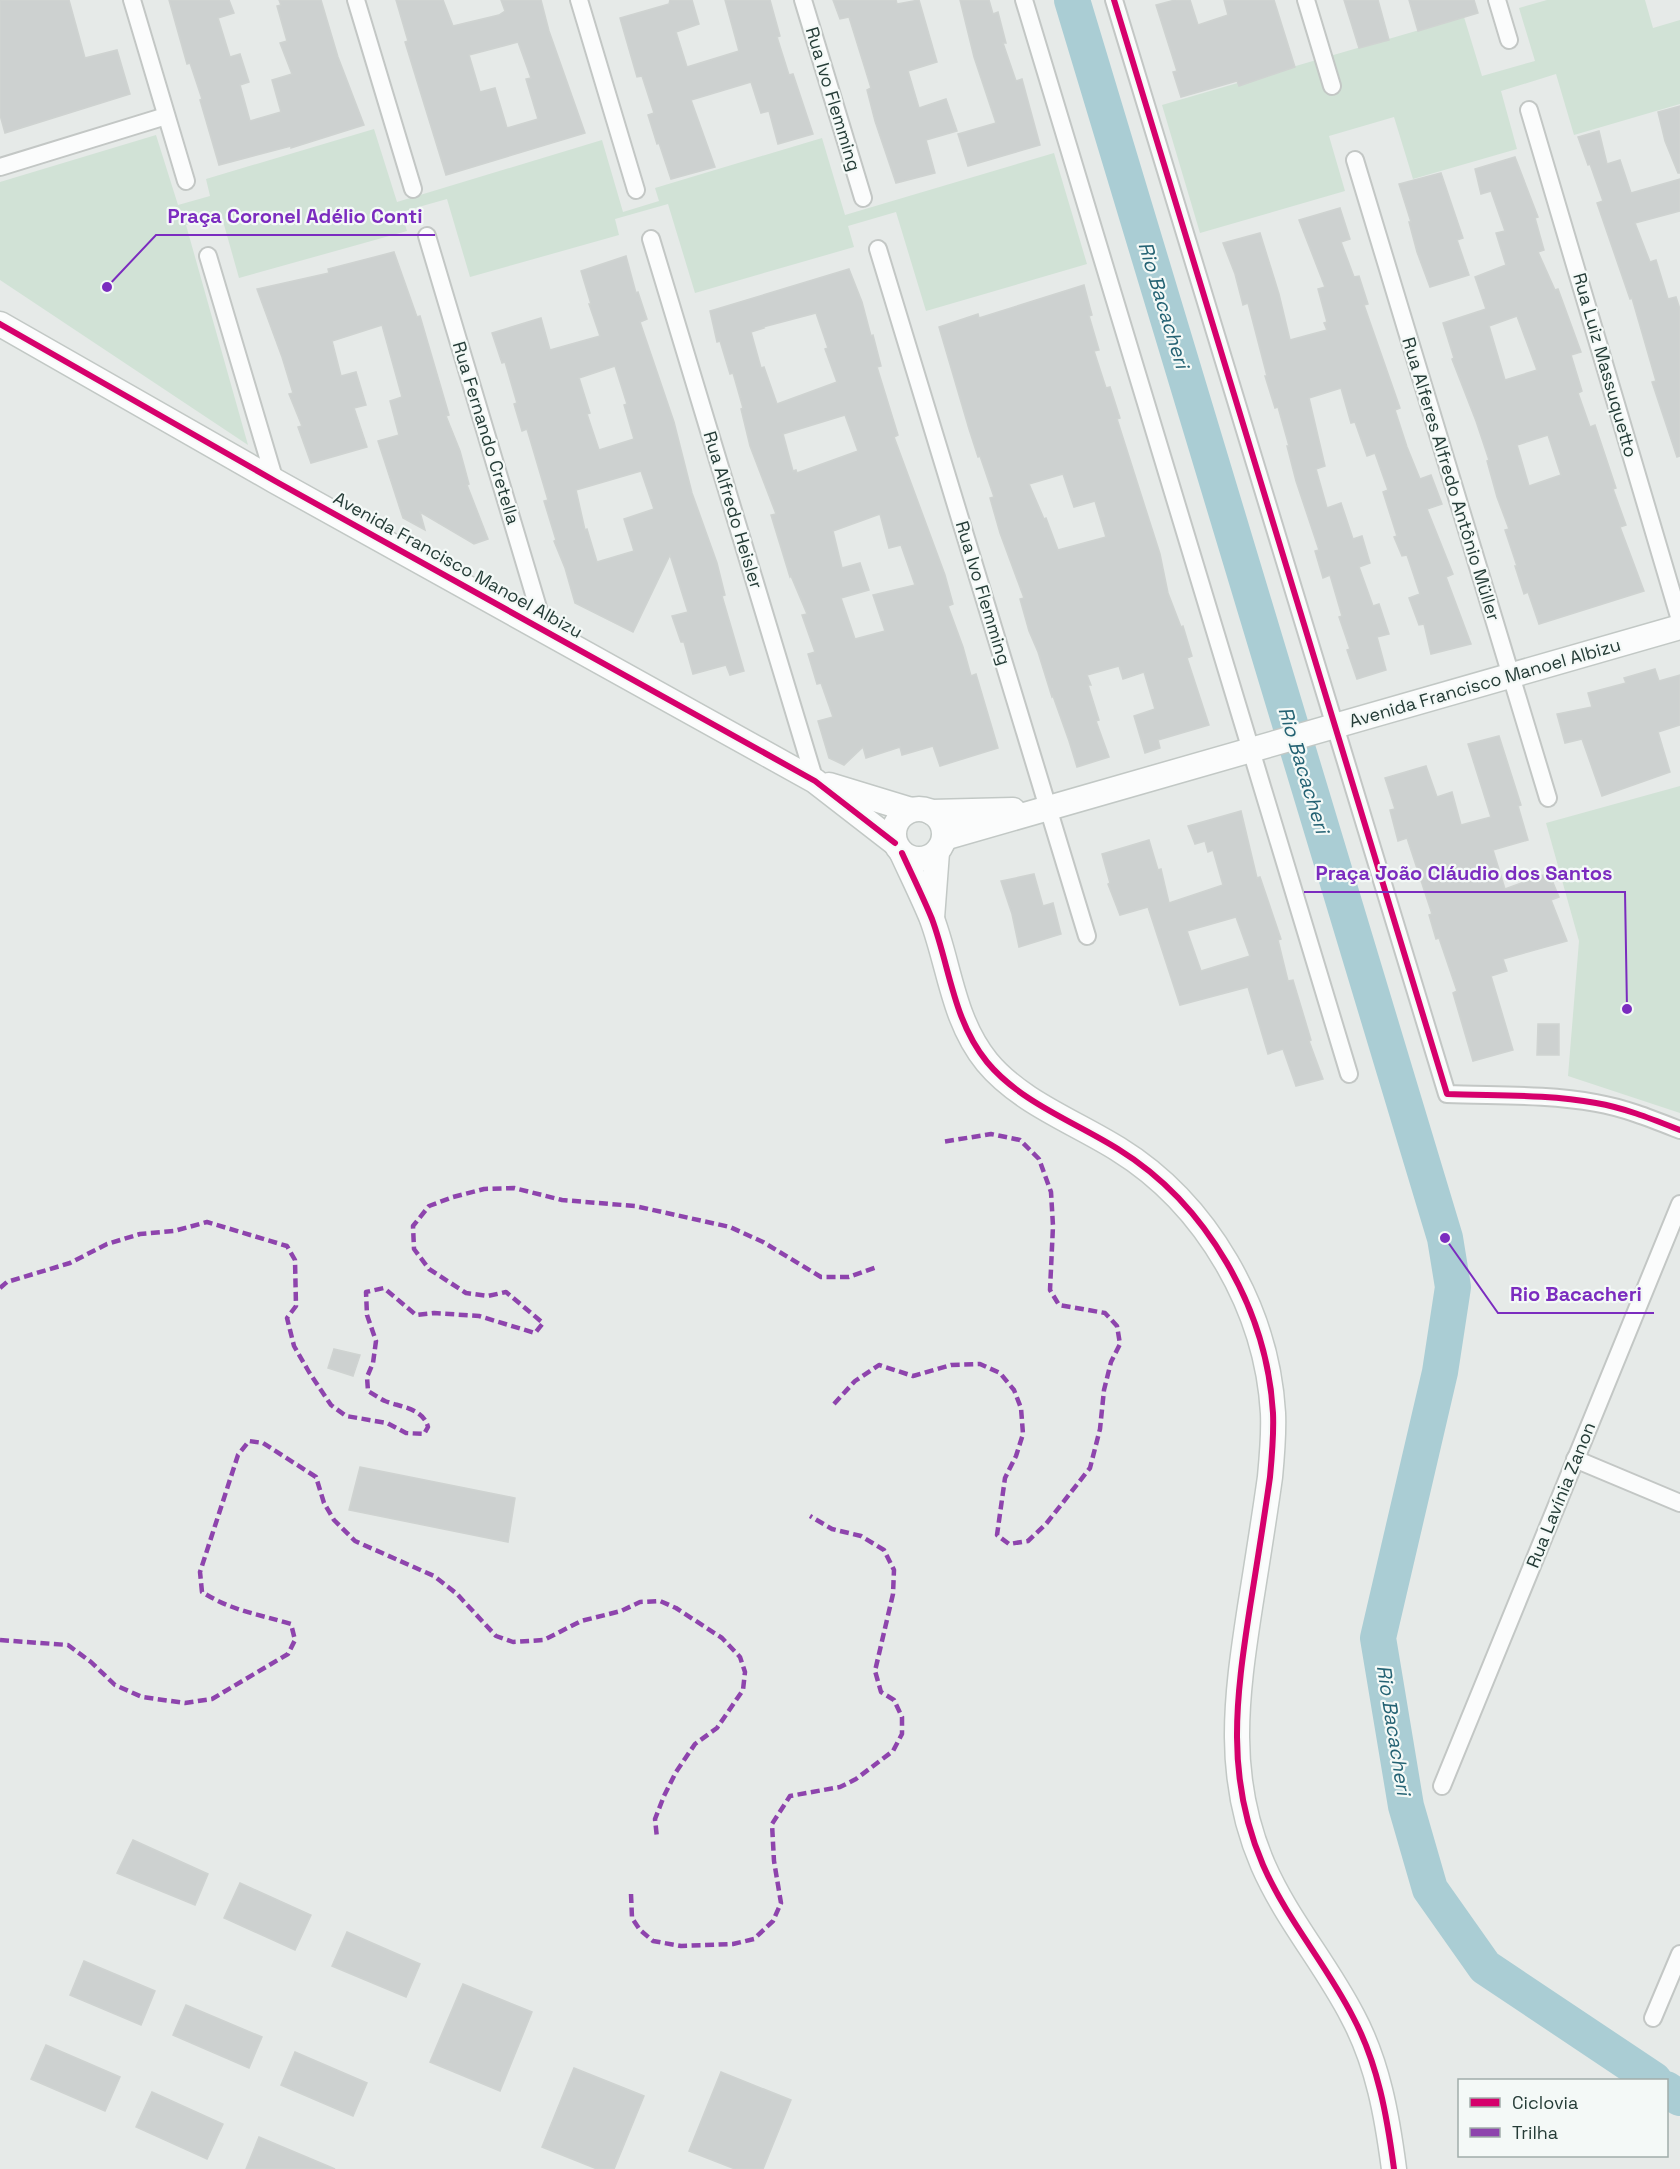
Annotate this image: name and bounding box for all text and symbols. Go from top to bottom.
street label: Rua Ivo Flemming [801,24,866,174]
callout: Praça Coronel Adélio Conti [156,197,435,235]
text: Praça Coronel Adélio Conti [168,203,422,229]
water label: Rio Bacacheri [1132,238,1196,374]
street label: Rua Luiz Massuquetto [1568,270,1643,460]
street label: Rua Alferes Alfredo Antônio Müller [1397,334,1506,624]
street label: Rua Fernando Cretella [448,339,525,527]
street label: Rua Alfredo Heisler [699,428,768,592]
street label: Avenida Francisco Manoel Albizu [330,486,587,643]
street label: Rua Ivo Flemming [951,518,1016,668]
street label: Avenida Francisco Manoel Albizu [1346,633,1623,732]
water label: Rio Bacacheri [1272,703,1336,839]
callout: Praça João Cláudio dos Santos [1304,854,1625,892]
text: Praça João Cláudio dos Santos [1316,860,1612,886]
callout: Rio Bacacheri [1498,1275,1654,1313]
text: Rio Bacacheri [1510,1281,1642,1307]
street label: Rua Lavínia Zanon [1521,1418,1600,1571]
water label: Rio Bacacheri [1371,1663,1417,1799]
legend [1458,2079,1668,2157]
text: Ciclovia [1512,2091,1578,2114]
text: Trilha [1512,2121,1558,2144]

